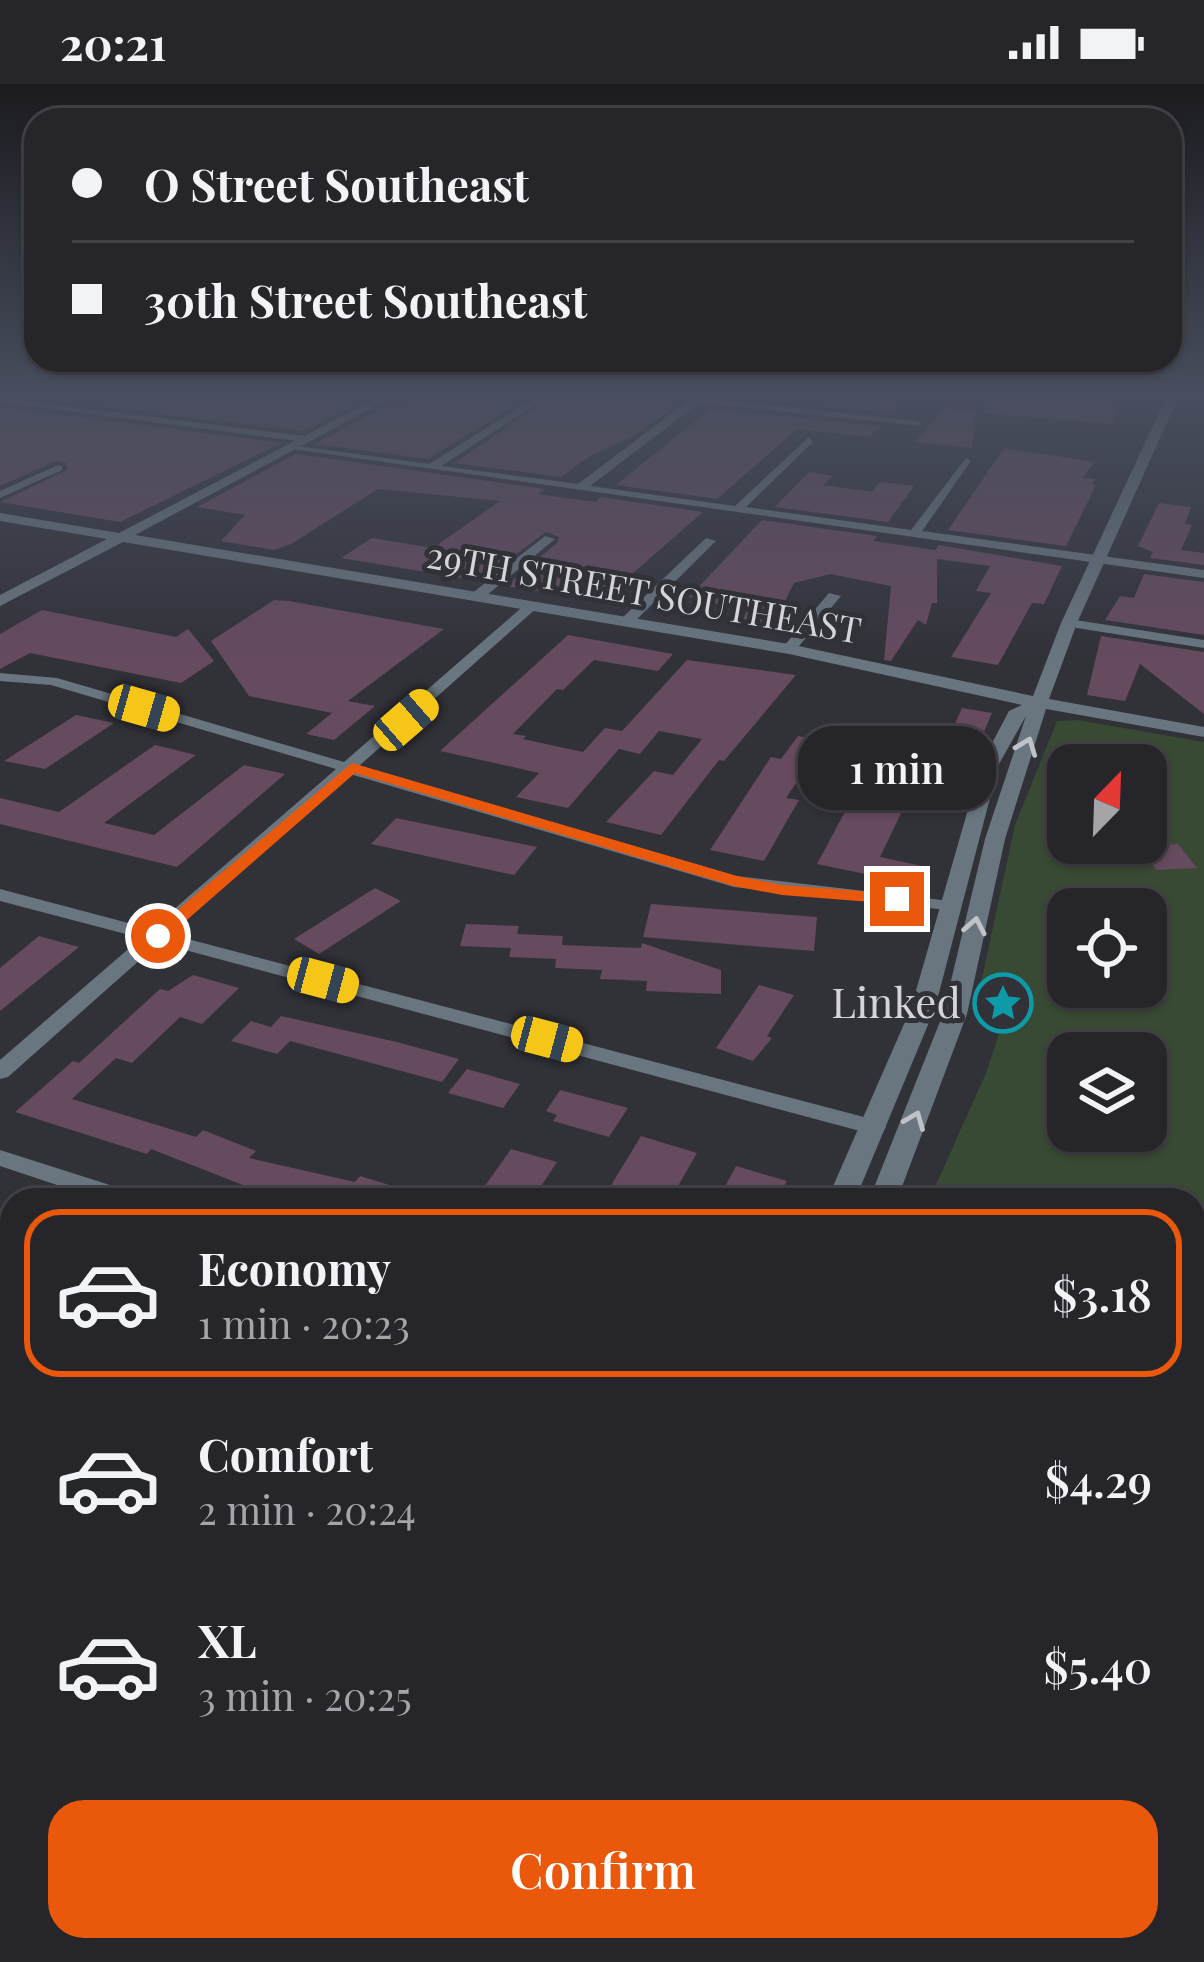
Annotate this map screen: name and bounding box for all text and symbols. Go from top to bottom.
text: 20:21 [60,12,166,72]
text: O Street Southeast [144,153,529,213]
text: 30th Street Southeast [144,269,587,329]
street label: 29TH STREET SOUTHEAST [424,529,865,653]
car [104,681,184,735]
car [367,683,445,757]
callout: 1 min [798,725,996,809]
one-way arrow [1012,736,1037,757]
text: 1 min [850,742,944,794]
north arrow [1047,744,1167,864]
map controls [1047,744,1167,1152]
route end [870,872,924,926]
button: locate [1047,888,1167,1008]
route start [131,909,185,963]
one-way arrow [961,917,987,937]
car [284,953,362,1007]
place icon: Linked [972,972,1034,1034]
place label: Linked [831,973,961,1029]
car [508,1012,586,1066]
button: layers [1047,1032,1167,1152]
one-way arrow [901,1111,925,1132]
text: Economy [198,1237,391,1297]
icon: car [54,1239,162,1347]
text: $3.18 [1052,1263,1152,1323]
text: 1 min · 20:23 [198,1297,410,1349]
text: Comfort [198,1423,373,1483]
icon: car [54,1425,162,1533]
text: $4.29 [1045,1449,1152,1509]
text: 2 min · 20:24 [198,1483,416,1535]
text: XL [198,1609,257,1669]
icon: car [54,1611,162,1719]
text: $5.40 [1043,1635,1152,1695]
text: 3 min · 20:25 [198,1669,412,1721]
button: Confirm [48,1800,1158,1938]

